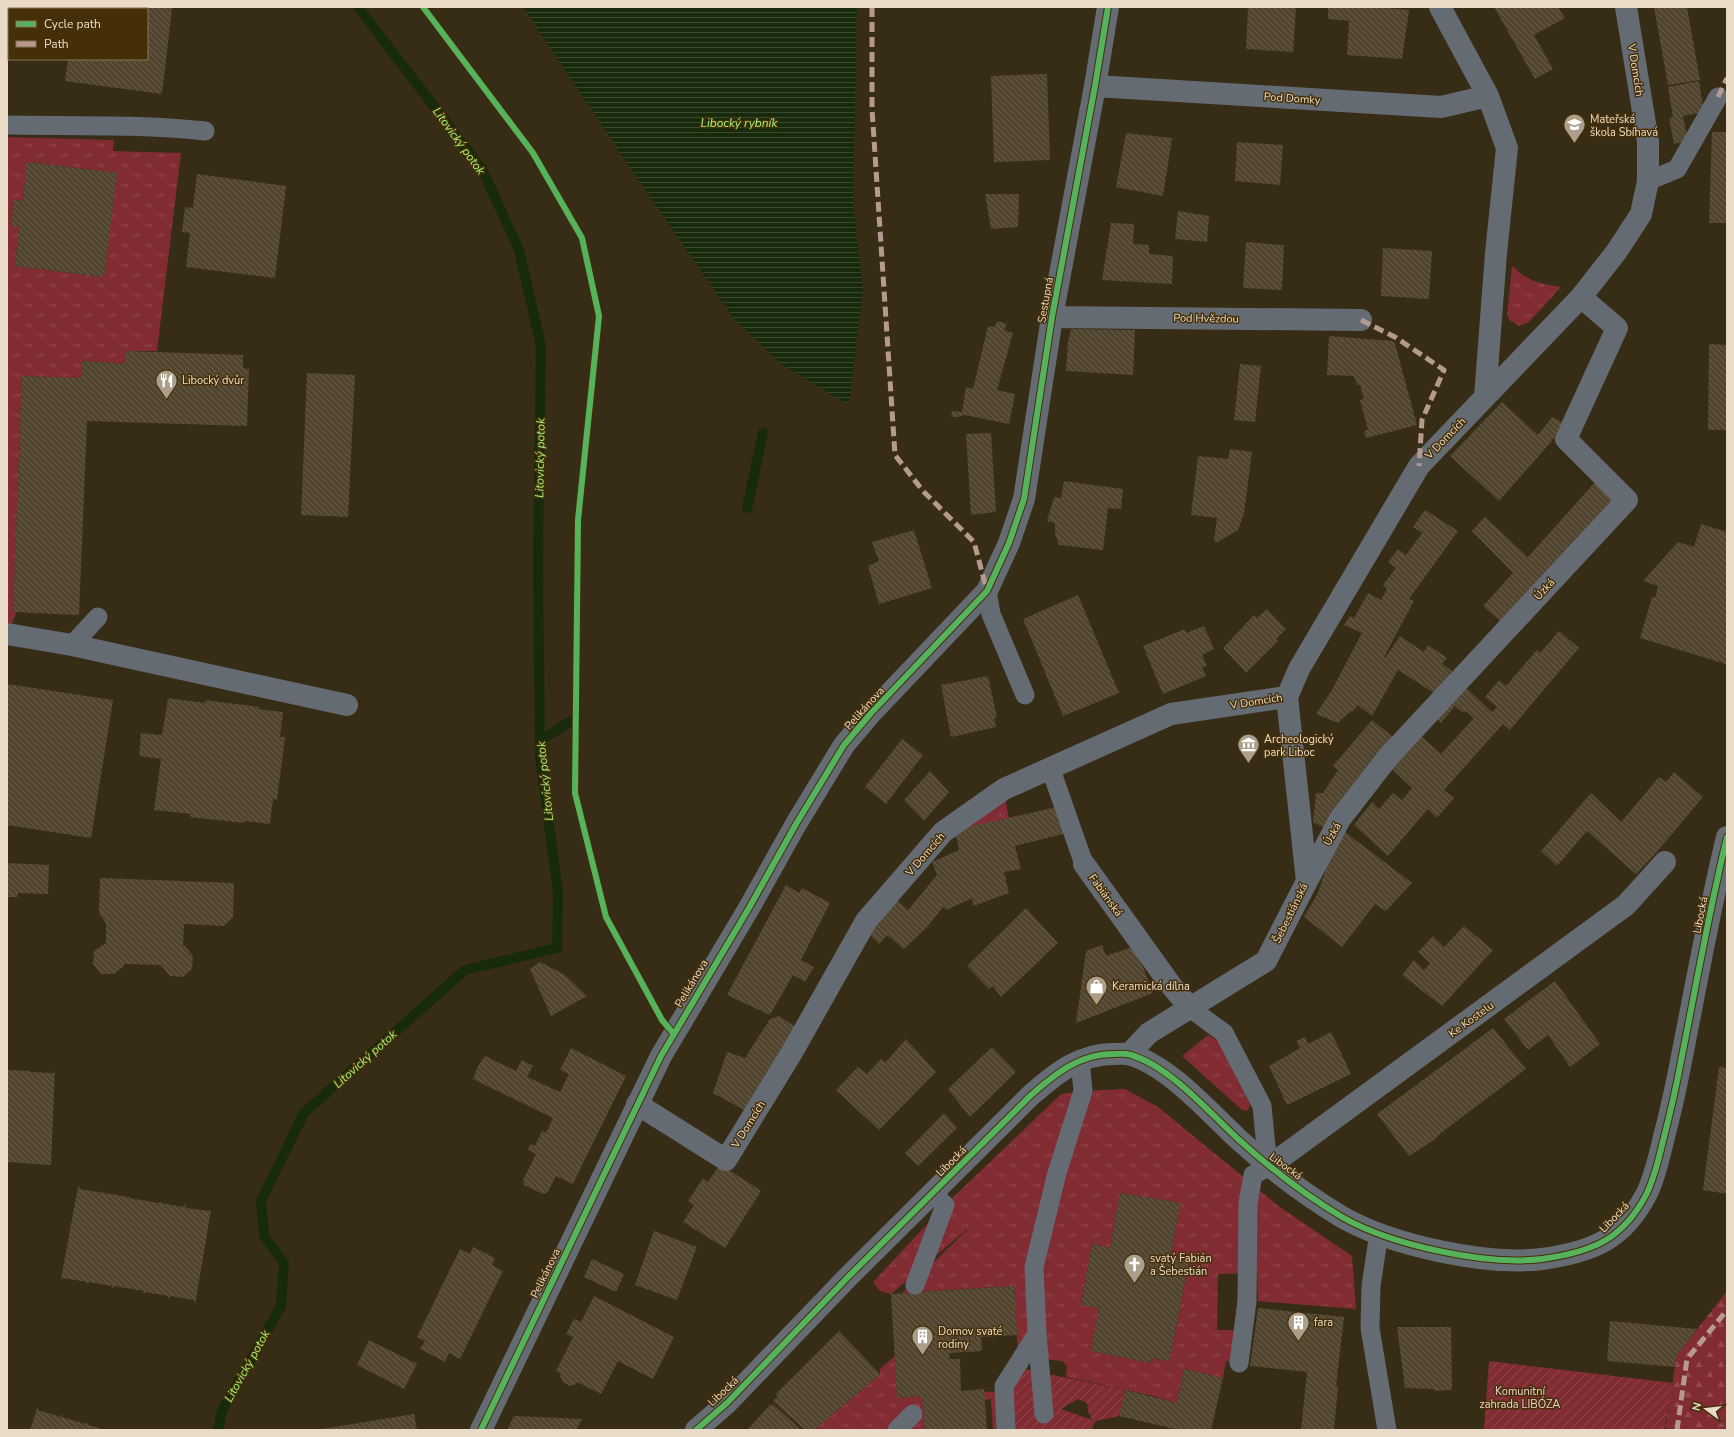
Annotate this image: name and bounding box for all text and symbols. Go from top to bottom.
legend [8,8,148,60]
text: Cycle path [44,16,101,32]
text: Path [44,36,69,52]
street label: V Domcích [1624,42,1647,97]
street label: Pod Domky [1263,89,1321,108]
water label: Litovický potok [429,104,490,179]
school or university icon: Mateřská škola Sbíhavá [1561,112,1587,145]
place label: Mateřská škola Sbíhavá [1590,112,1658,140]
water label: Libocký rybník [700,115,779,131]
street label: Sestupná [1034,276,1057,324]
street label: Pod Hvězdou [1173,310,1239,327]
restaurant icon: Libocký dvůr [153,367,179,400]
place label: Libocký dvůr [182,373,244,388]
street label: V Domcích [1421,414,1469,463]
water label: Litovický potok [531,417,549,498]
street label: Úzká [1530,575,1558,603]
street label: Pelikánova [841,683,888,733]
street label: V Domcích [1228,690,1283,713]
museum icon: Archeologický park Liboc [1235,732,1261,765]
place label: Archeologický park Liboc [1264,732,1334,760]
water label: Litovický potok [533,739,557,822]
street label: Úzká [1319,819,1345,849]
street label: V Domcích [902,829,948,880]
street label: Fabiánská [1085,871,1126,920]
street label: Šebestiánská [1269,880,1312,946]
street label: Libocká [1690,895,1711,935]
street label: Pelikánova [671,956,712,1010]
shop icon: Keramická dílna [1084,973,1110,1006]
place label: Keramická dílna [1112,979,1190,994]
street label: Ke Kostelu [1446,998,1497,1041]
water label: Litovický potok [330,1026,401,1092]
street label: V Domcích [727,1098,769,1152]
street label: Libocká [933,1143,970,1180]
street label: Libocká [1266,1149,1305,1184]
street label: Libocká [1596,1199,1633,1236]
street label: Pelikánova [527,1246,564,1300]
church icon: svatý Fabián a Šebestián [1122,1251,1148,1284]
place label: svatý Fabián a Šebestián [1150,1251,1212,1279]
building icon: fara [1285,1309,1311,1342]
place label: fara [1314,1315,1333,1330]
building icon: Domov svaté rodiny [909,1324,935,1357]
place label: Domov svaté rodiny [938,1324,1003,1352]
water label: Litovický potok [221,1326,274,1405]
street label: Libocká [705,1373,742,1410]
park label: Komunitní zahrada LIBÓZA [1480,1384,1560,1412]
north arrow [1686,1389,1726,1429]
text: N [1689,1401,1705,1412]

